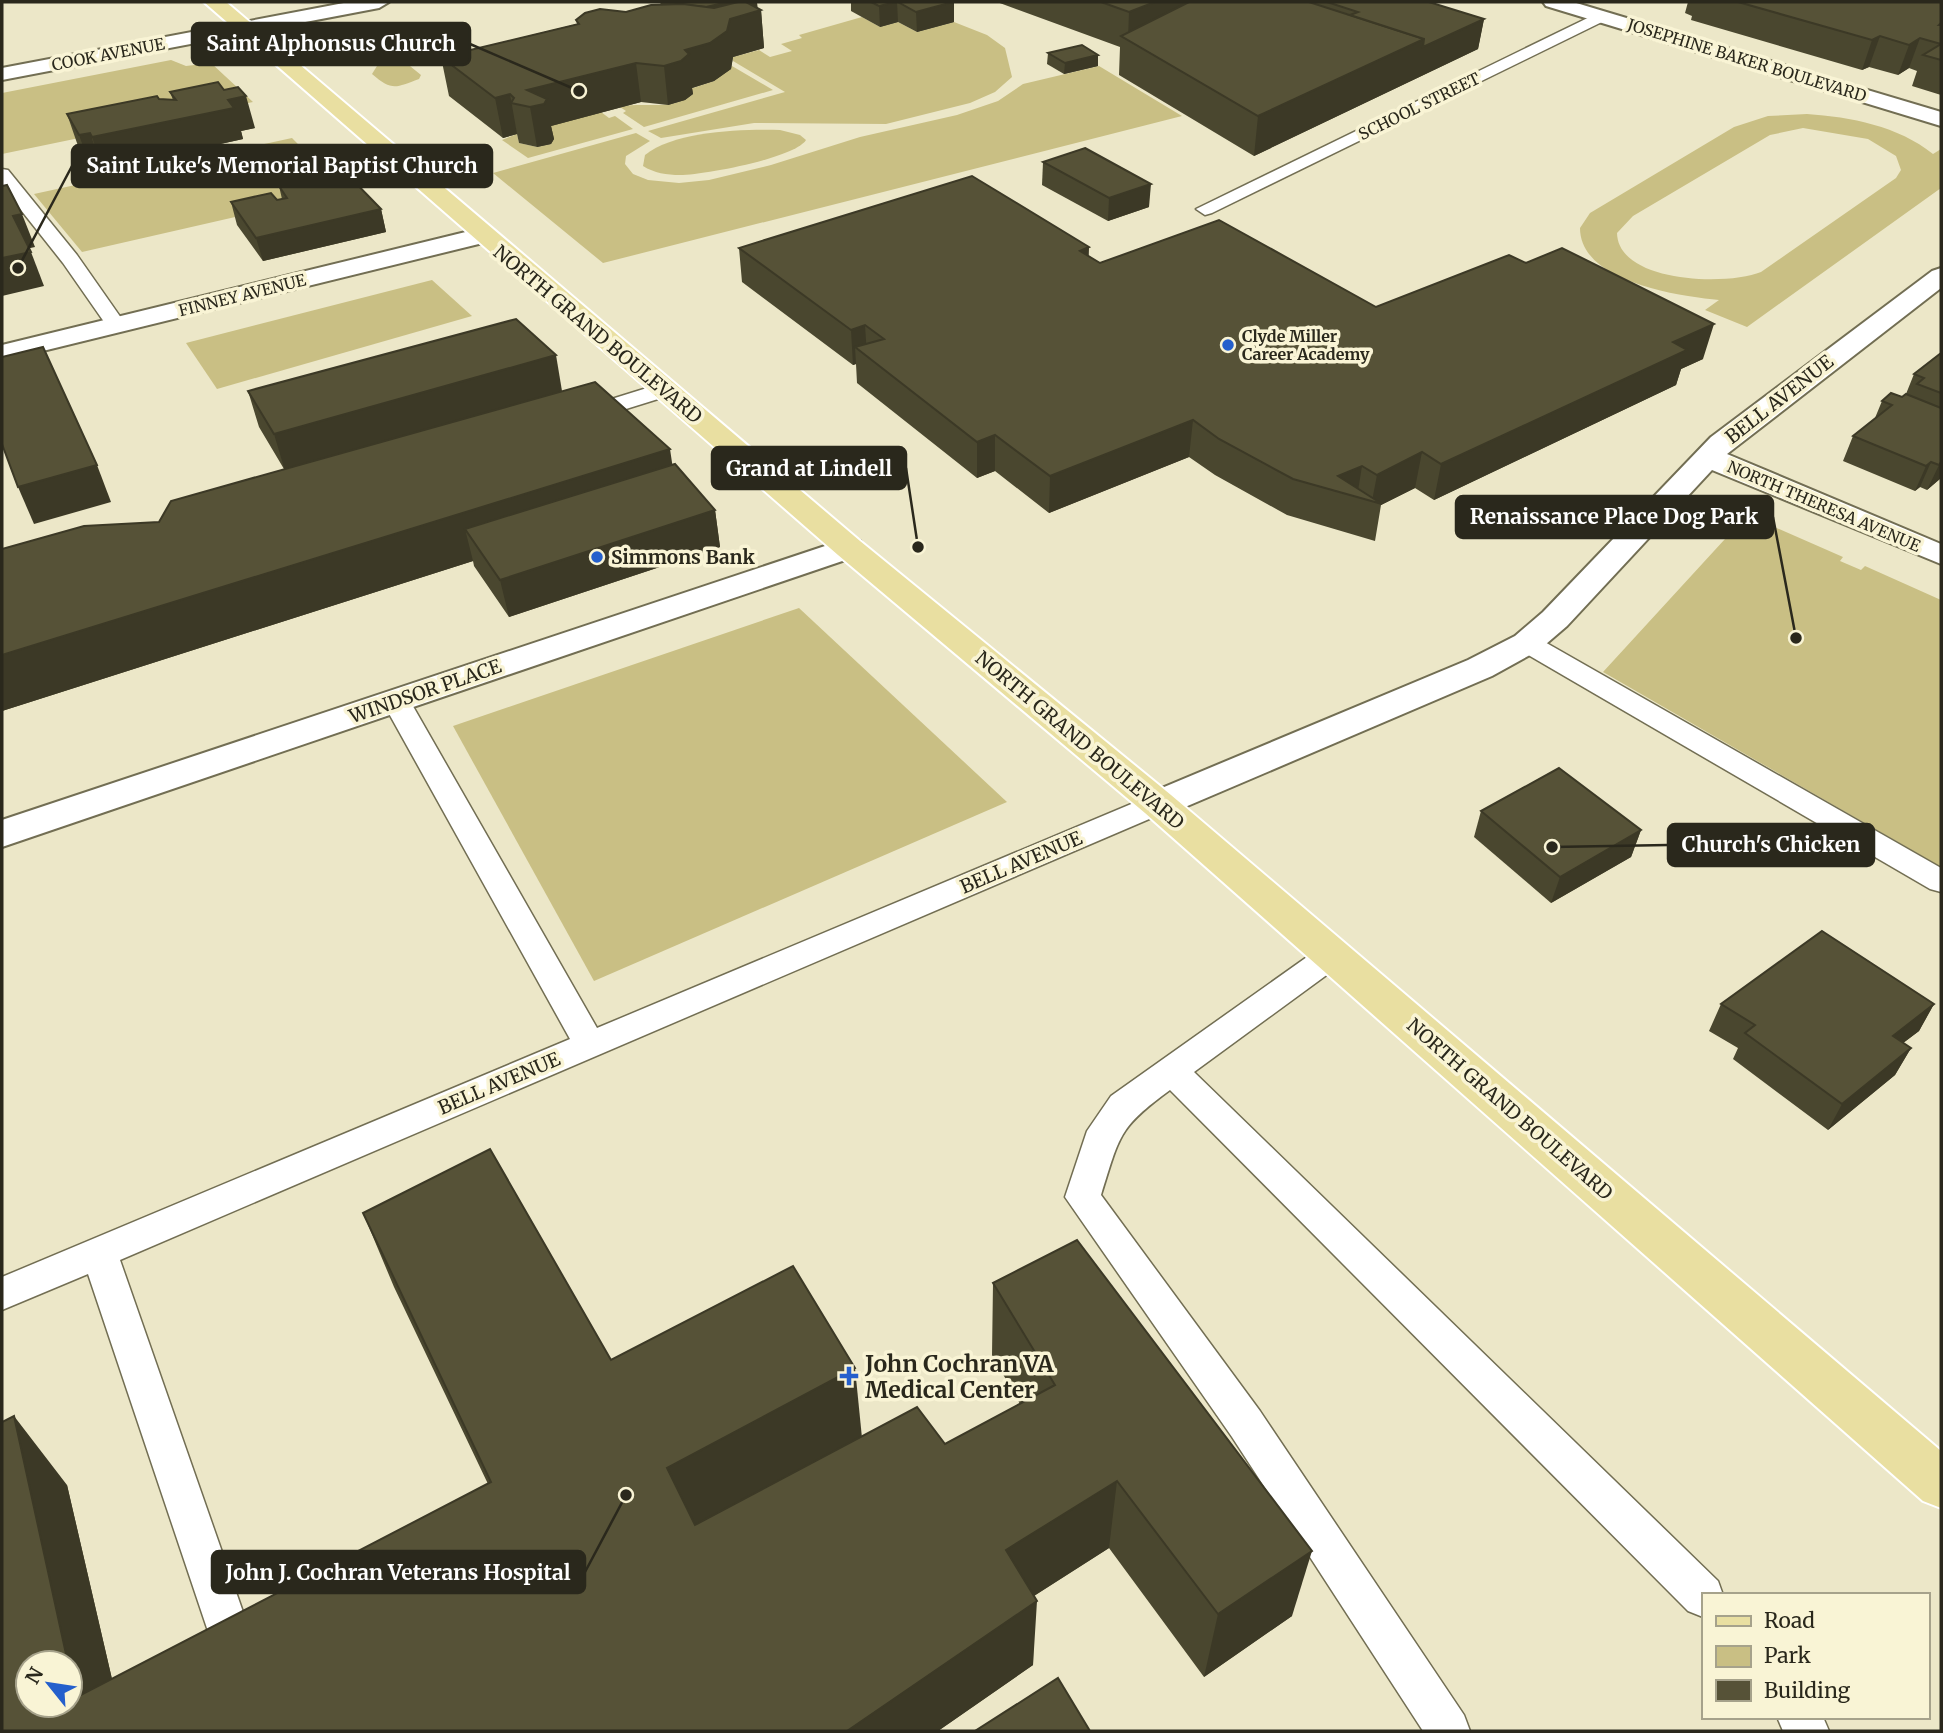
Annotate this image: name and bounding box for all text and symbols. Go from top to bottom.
street label: JOSEPHINE BAKER BOULEVARD [1624,14,1869,106]
callout: Saint Alphonsus Church [192,23,470,65]
text: Saint Alphonsus Church [206,30,456,57]
street label: COOK AVENUE [50,33,167,75]
street label: SCHOOL STREET [1355,68,1483,144]
callout: Saint Luke's Memorial Baptist Church [72,145,492,187]
text: Saint Luke's Memorial Baptist Church [86,152,478,179]
street label: NORTH GRAND BOULEVARD [489,240,707,428]
street label: FINNEY AVENUE [176,269,309,320]
place label: Clyde Miller Career Academy [1242,326,1370,364]
marker: Clyde Miller Career Academy [1220,337,1236,353]
street label: BELL AVENUE [1720,349,1838,449]
callout: Grand at Lindell [712,447,906,489]
text: Grand at Lindell [726,455,892,482]
street label: NORTH THERESA AVENUE [1724,456,1924,556]
callout: Renaissance Place Dog Park [1456,496,1773,538]
text: Renaissance Place Dog Park [1470,503,1759,530]
place label: Simmons Bank [611,545,756,569]
marker: Simmons Bank [589,549,605,565]
street label: NORTH GRAND BOULEVARD [971,646,1189,834]
street label: WINDSOR PLACE [345,654,504,729]
callout: Church's Chicken [1668,824,1874,866]
street label: BELL AVENUE [956,825,1086,899]
text: Church's Chicken [1682,831,1860,858]
street label: NORTH GRAND BOULEVARD [1402,1013,1618,1205]
street label: BELL AVENUE [434,1046,564,1120]
place label: John Cochran VA Medical Center [864,1349,1054,1404]
marker: John Cochran VA Medical Center [839,1366,859,1386]
callout: John J. Cochran Veterans Hospital [212,1551,585,1593]
text: John J. Cochran Veterans Hospital [224,1559,571,1586]
legend [1702,1593,1929,1719]
text: Road [1764,1607,1815,1634]
text: Park [1764,1642,1811,1669]
north arrow [14,1649,84,1719]
text: N [20,1663,48,1688]
text: Building [1764,1677,1851,1704]

